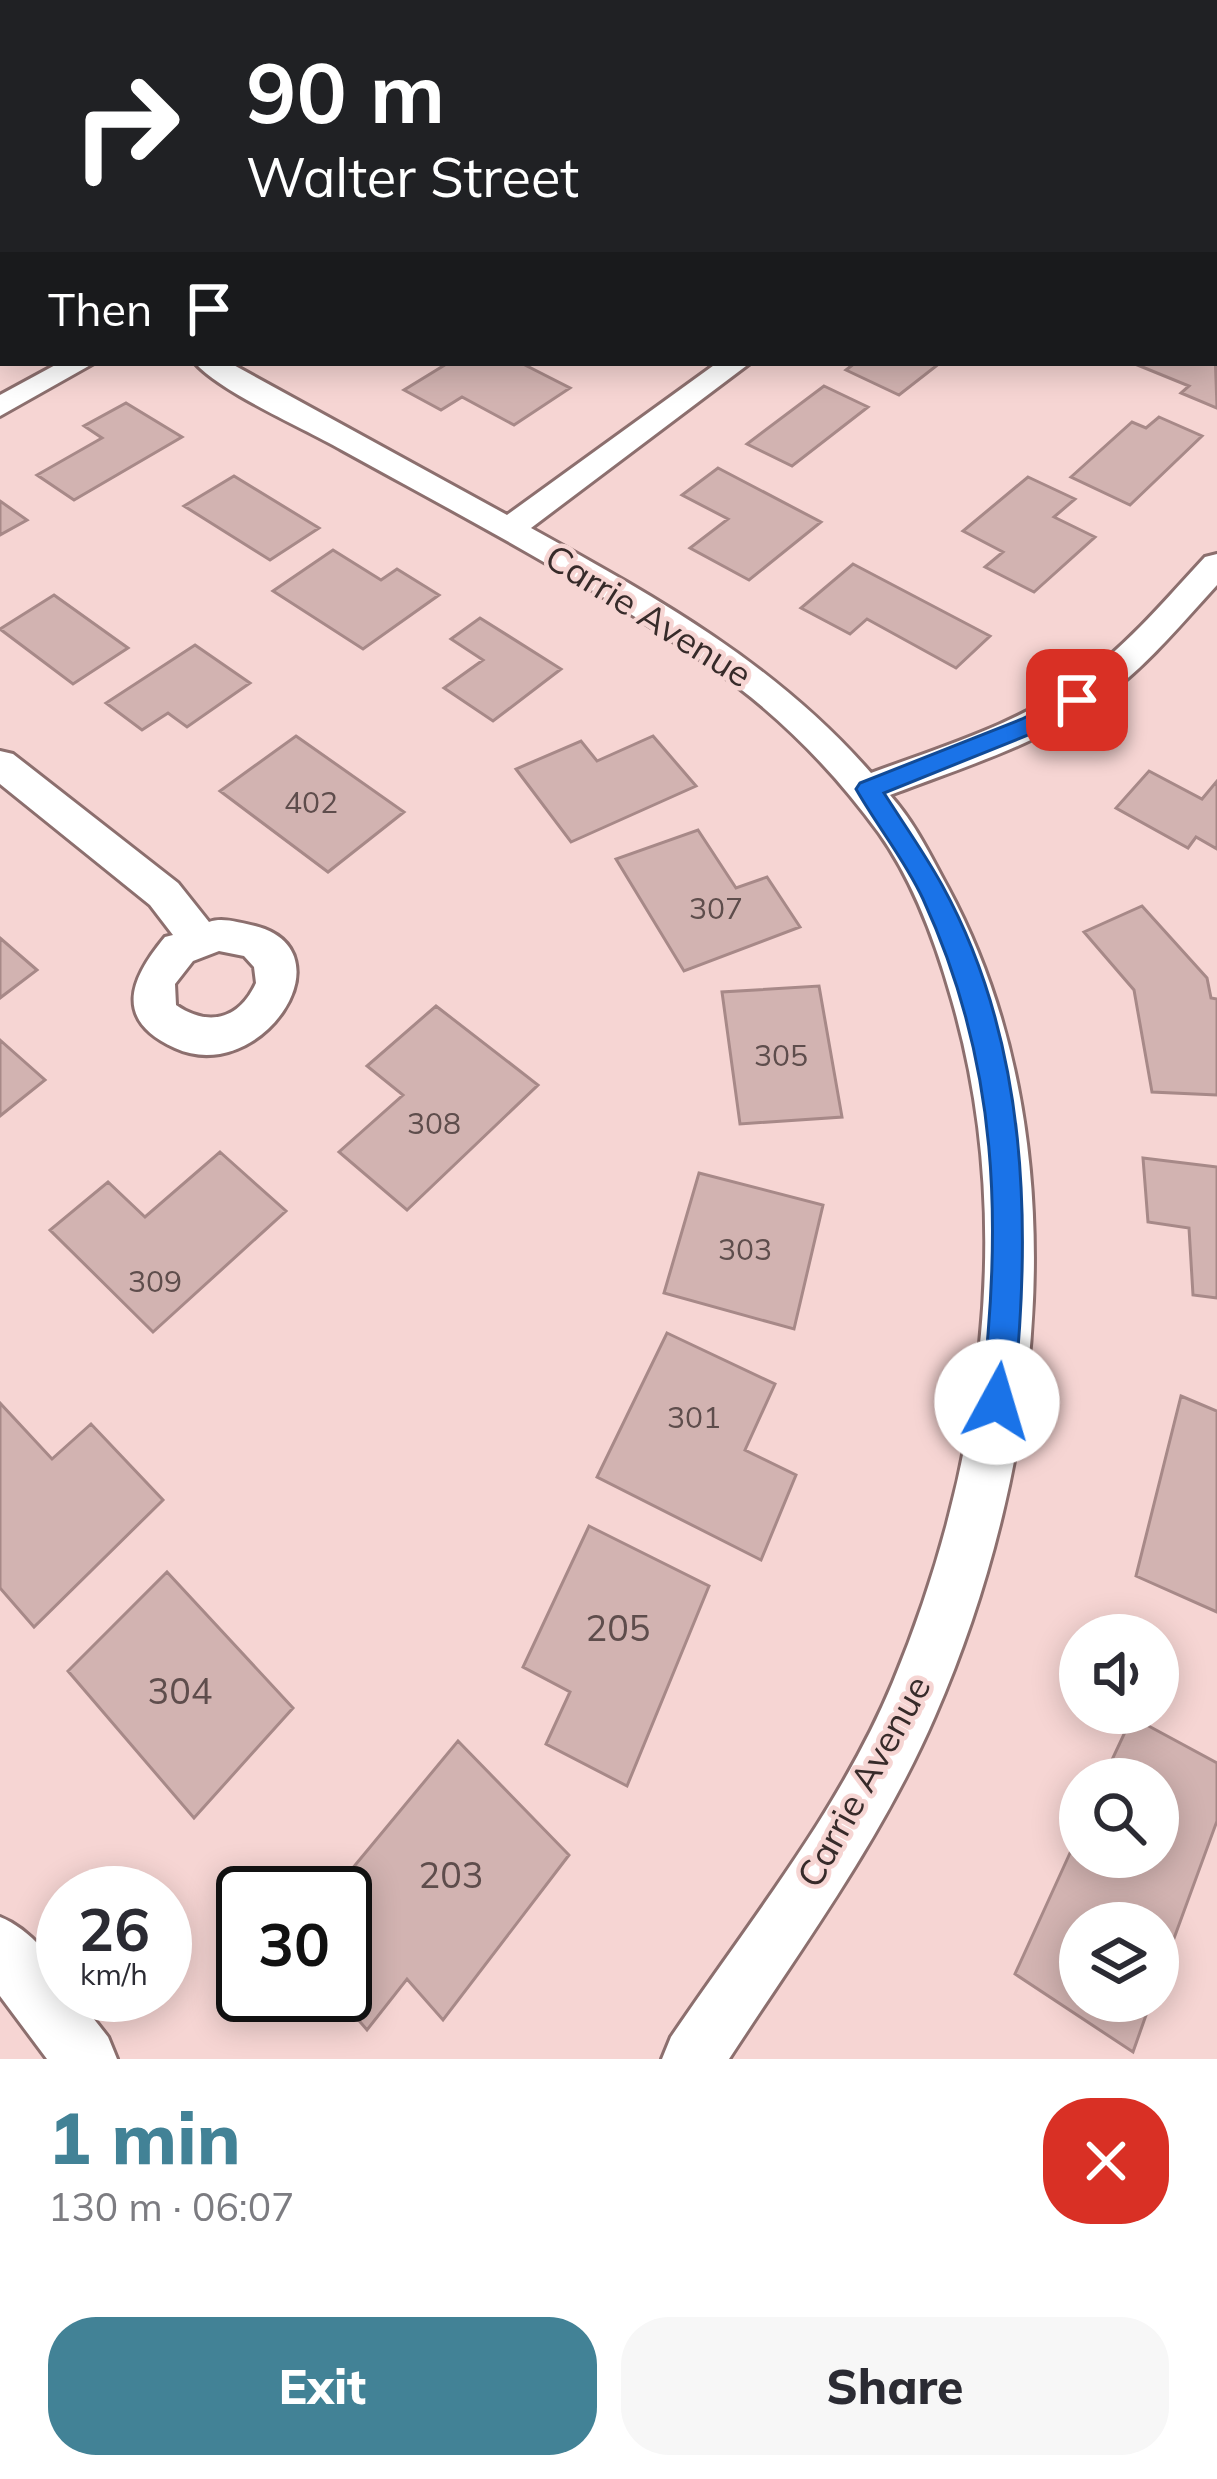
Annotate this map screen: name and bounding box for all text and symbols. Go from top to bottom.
text: 90 m [246,39,445,144]
icon: right [48,48,204,204]
text: Walter Street [246,143,579,211]
icon: arrive [176,276,242,342]
text: Then [48,281,152,337]
street label: Carrie Avenue [538,534,760,696]
pin [1026,649,1128,751]
icon: arrive [1044,667,1110,733]
house number: 402 [284,783,338,821]
house number: 307 [689,889,743,927]
house number: 305 [754,1036,808,1074]
house number: 308 [407,1104,461,1142]
house number: 303 [718,1230,772,1268]
house number: 309 [128,1262,182,1300]
position arrow [934,1339,1060,1465]
house number: 301 [667,1398,721,1436]
house number: 205 [586,1605,650,1650]
map controls [1059,1614,1179,2022]
button: sound [1059,1614,1179,1734]
street label: Carrie Avenue [786,1667,940,1895]
house number: 304 [148,1668,212,1713]
button: search [1059,1758,1179,1878]
house number: 203 [419,1852,483,1897]
speed limit sign: 30 [216,1866,372,2022]
text: 26 [78,1891,150,1966]
button: layers [1059,1902,1179,2022]
text: km/h [80,1955,148,1993]
text: 1 min [48,2092,241,2182]
button: close [1043,2098,1169,2224]
text: 130 m · 06:07 [48,2182,294,2231]
button: Exit [48,2317,597,2455]
button: Share [621,2317,1169,2455]

